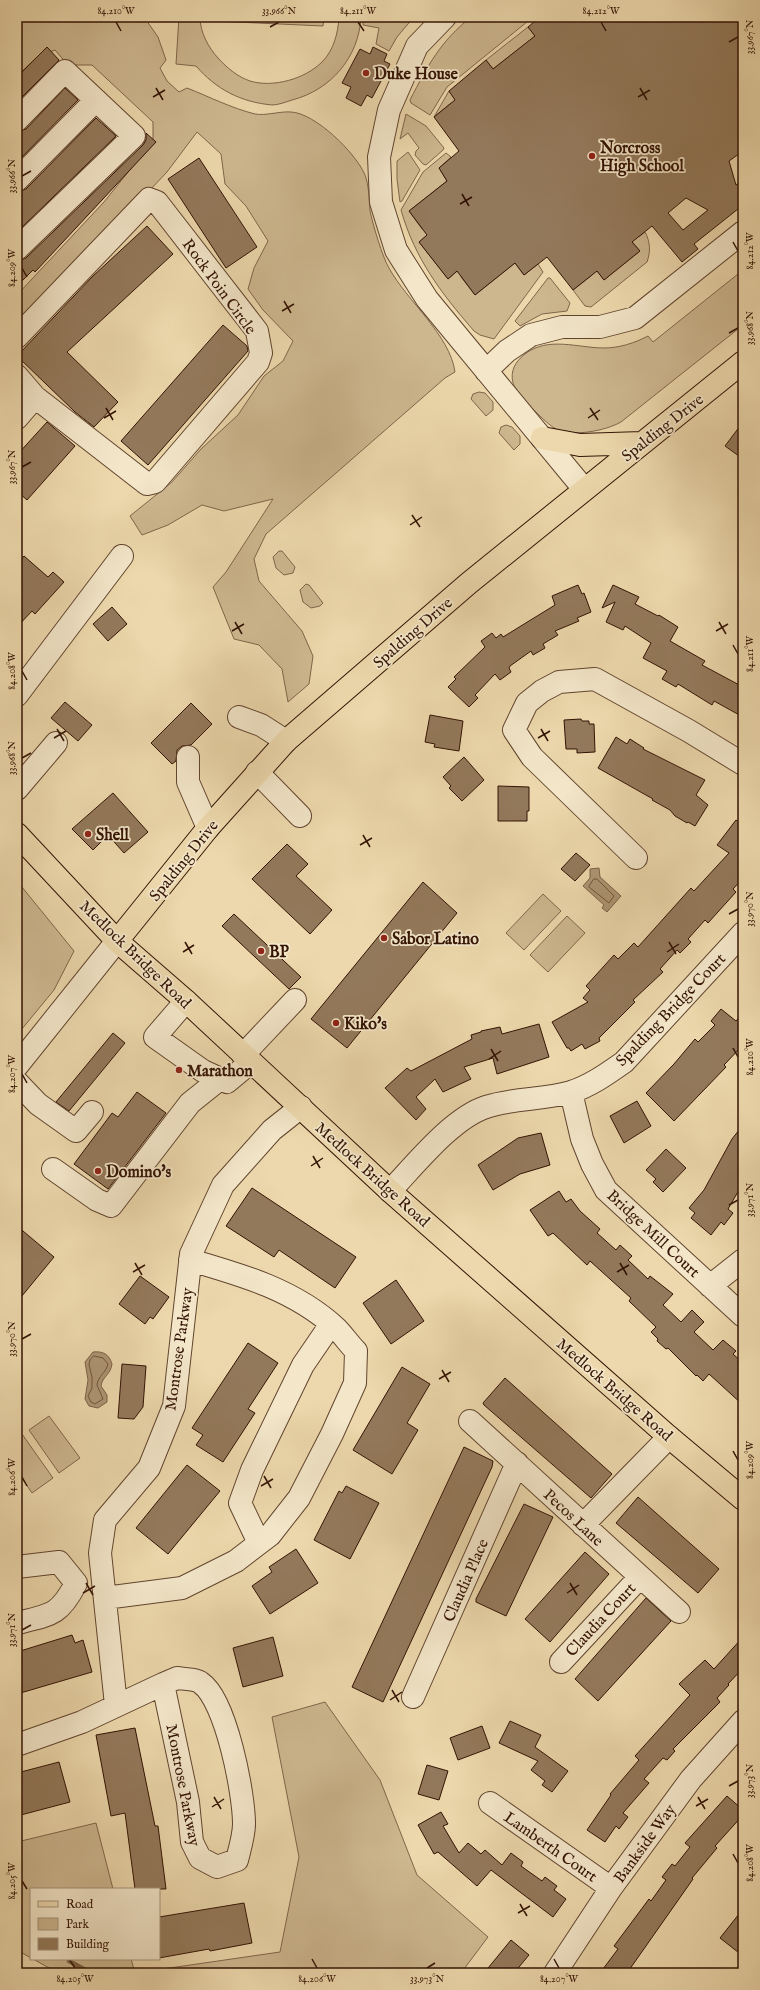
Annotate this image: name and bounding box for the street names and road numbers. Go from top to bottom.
street label: Rock Poin Circle [177,235,260,339]
street label: Spalding Drive [618,390,708,467]
street label: Spalding Drive [369,594,457,673]
street label: Spalding Drive [146,817,223,906]
street label: Medlock Bridge Road [75,897,195,1014]
street label: Spalding Bridge Court [612,949,731,1071]
street label: Medlock Bridge Road [310,1119,434,1233]
street label: Bridge Mill Court [602,1186,704,1283]
street label: Montrose Parkway [161,1286,199,1412]
street label: Medlock Bridge Road [551,1335,676,1447]
street label: Pecos Lane [538,1486,607,1551]
street label: Claudia Place [440,1536,494,1626]
street label: Claudia Court [562,1579,641,1662]
street label: Montrose Parkway [160,1723,204,1848]
street label: Bankside Way [610,1801,681,1888]
street label: Lamberth Court [499,1808,601,1888]

